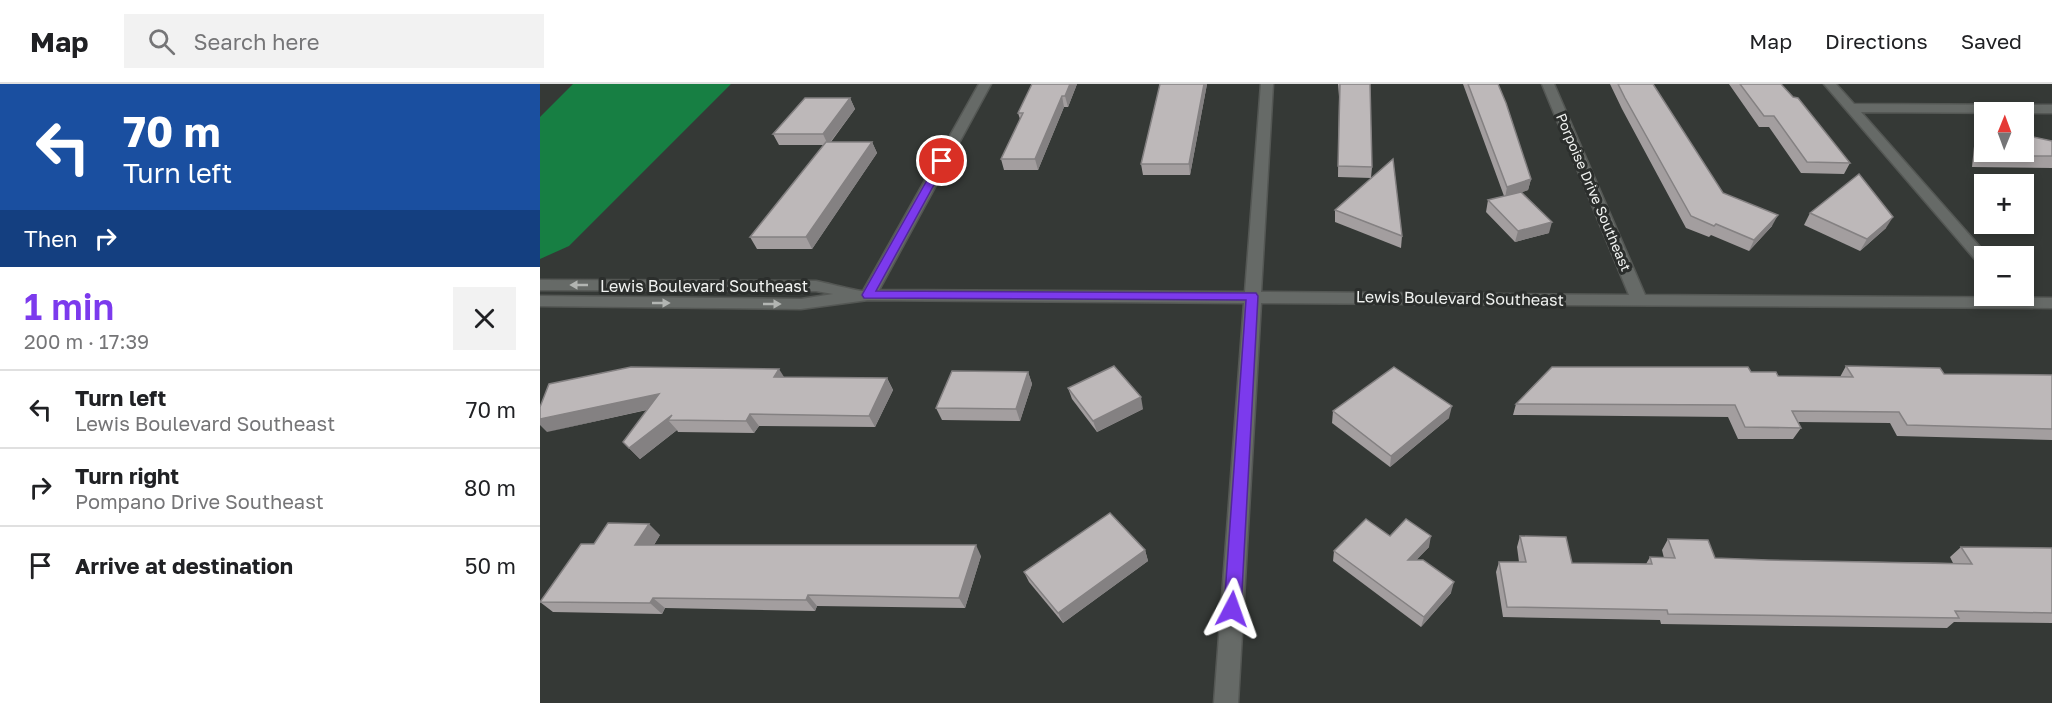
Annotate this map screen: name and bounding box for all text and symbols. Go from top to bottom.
search box [124,14,544,68]
text: Map [30,25,88,58]
icon: search [145,25,178,58]
text: Search here [193,28,319,55]
text: Map [1749,28,1792,54]
text: Directions [1825,28,1928,54]
text: Saved [1961,28,2022,54]
north arrow [1974,102,2034,162]
map controls [1974,102,2034,306]
text: 70 m [123,106,220,156]
icon: left [24,108,102,186]
street label: Porpoise Drive Southeast [1553,110,1635,274]
pin [916,135,967,186]
icon: arrive [925,144,958,177]
text: Turn left [123,157,232,189]
button: + [1974,174,2034,234]
icon: right [89,222,122,255]
text: Then [24,225,77,252]
button: − [1974,246,2034,306]
street label: Lewis Boulevard Southeast [600,276,808,296]
one-way arrow [570,280,589,290]
text: 1 min [24,285,114,328]
street label: Lewis Boulevard Southeast [1356,286,1564,310]
button: close [453,287,516,350]
one-way arrow [652,299,671,308]
one-way arrow [763,299,782,309]
text: 200 m · 17:39 [24,329,149,353]
text: Turn left [75,384,166,411]
icon: left [24,393,57,426]
text: 70 m [466,396,516,423]
text: Lewis Boulevard Southeast [75,411,335,435]
text: Turn right [75,462,179,489]
icon: right [24,471,57,504]
text: 80 m [464,474,516,501]
text: Pompano Drive Southeast [75,489,324,513]
icon: arrive [24,549,57,582]
text: Arrive at destination [75,552,293,579]
text: 50 m [465,552,516,579]
position arrow [1200,577,1264,641]

